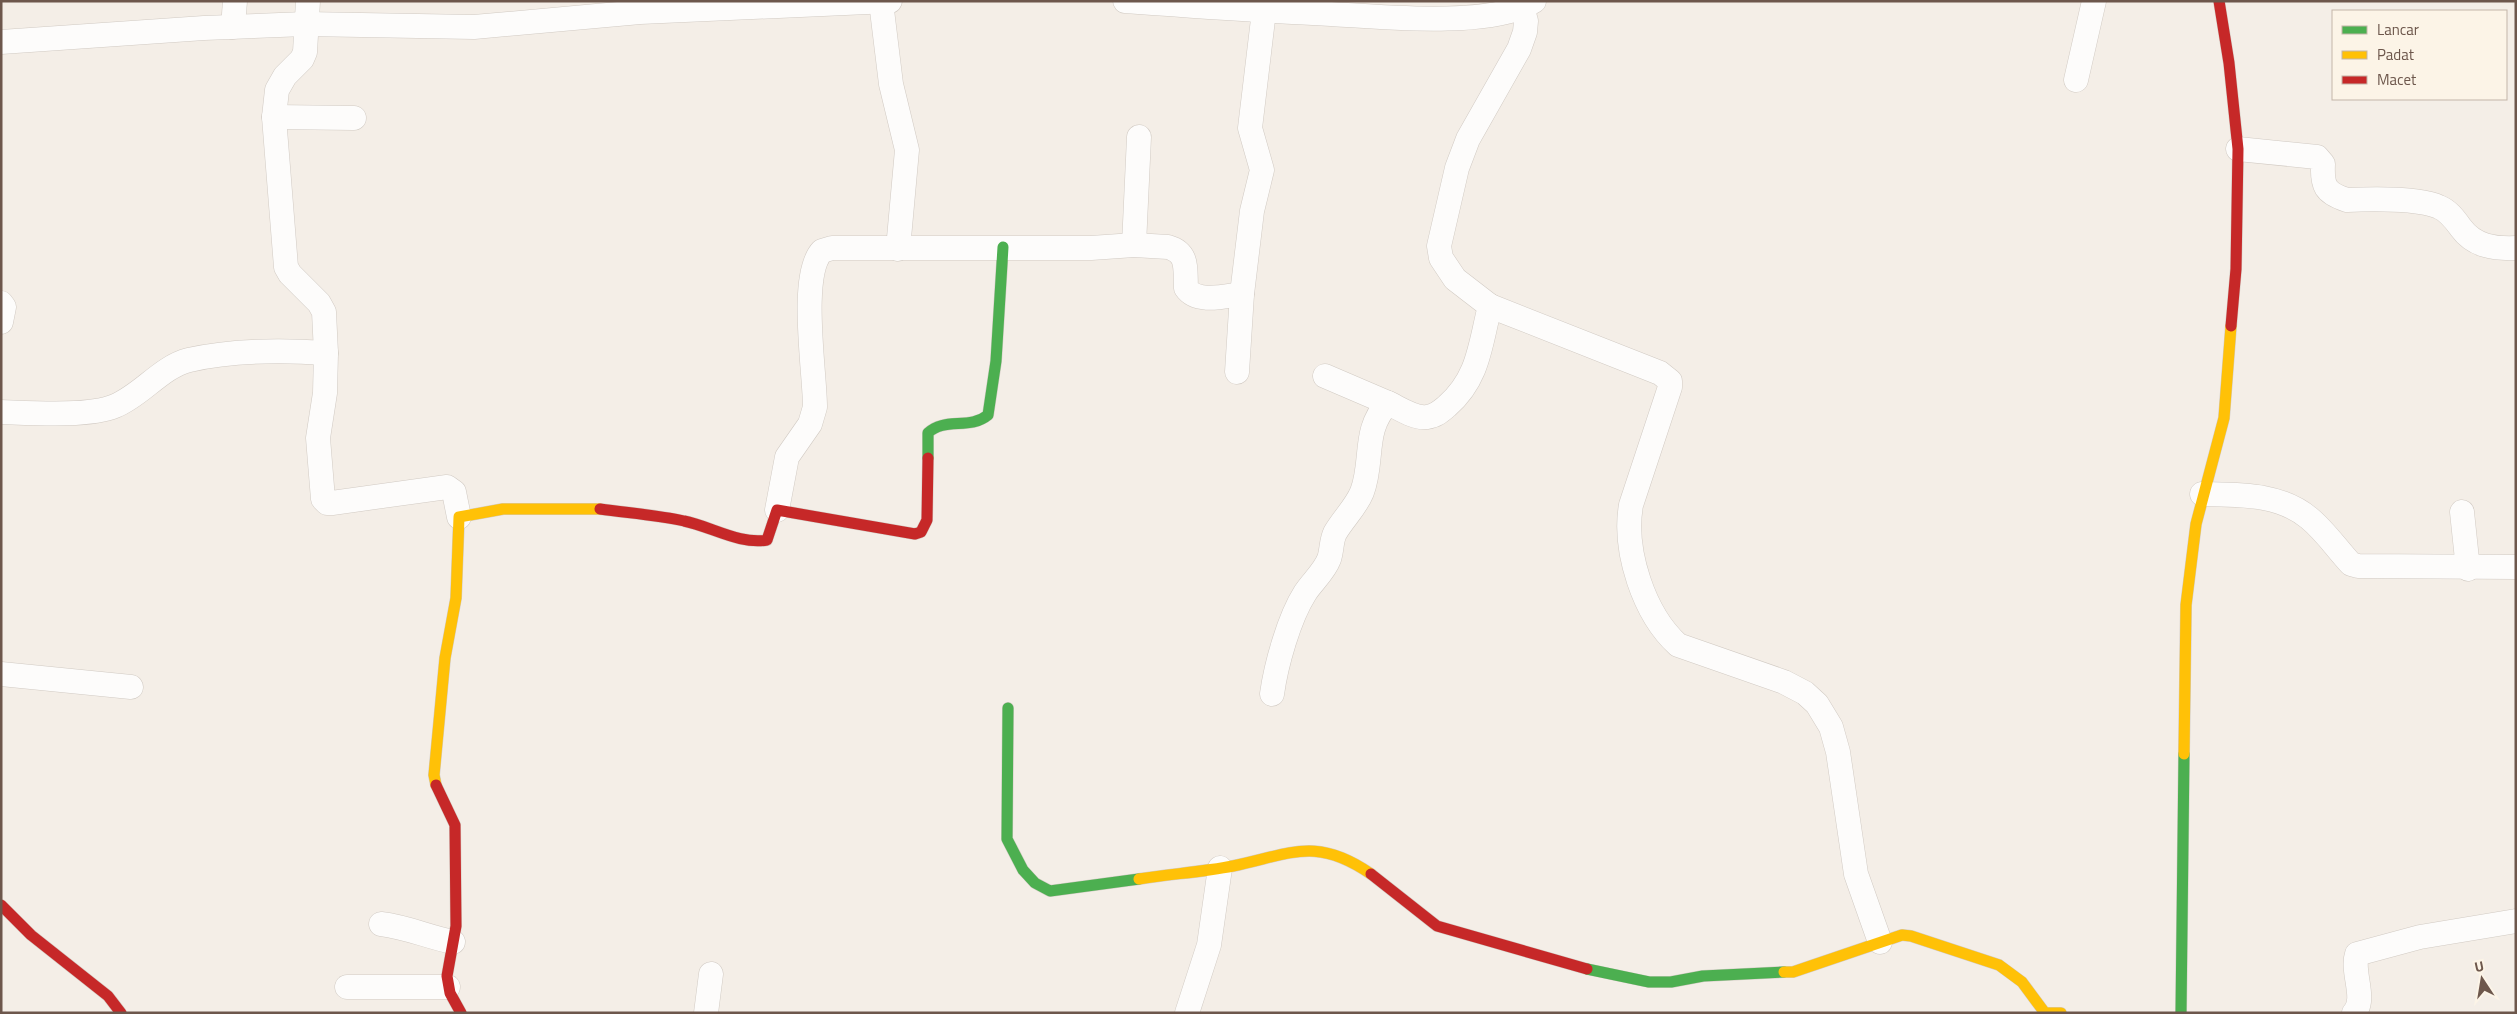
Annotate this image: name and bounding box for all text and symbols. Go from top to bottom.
legend [2332,10,2507,100]
text: Lancar [2377,18,2419,41]
text: Padat [2377,43,2415,66]
text: Macet [2377,68,2417,91]
north arrow [2457,954,2507,1004]
text: U [2473,955,2486,977]

